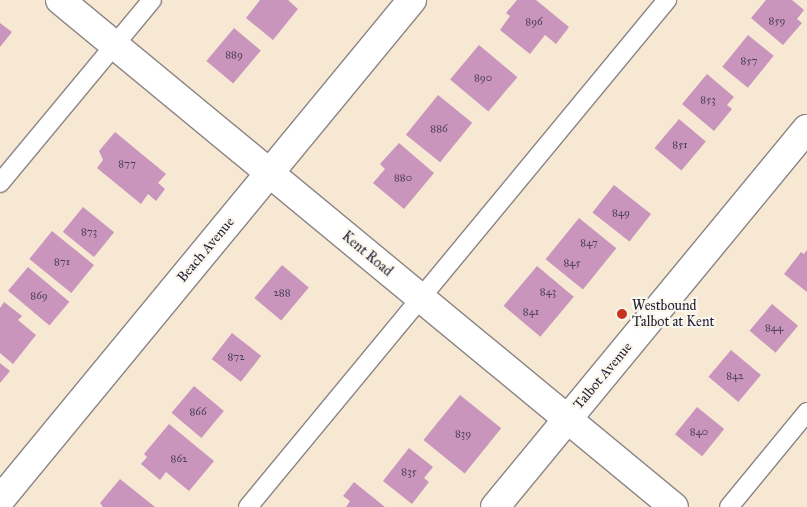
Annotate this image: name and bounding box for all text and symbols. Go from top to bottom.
house number: 859 [769,14,785,28]
house number: 896 [525,15,543,29]
house number: 889 [225,48,243,62]
house number: 857 [741,54,757,68]
house number: 890 [474,71,492,85]
house number: 853 [700,93,716,107]
house number: 886 [430,122,448,136]
house number: 851 [672,138,688,152]
house number: 877 [118,157,136,171]
house number: 880 [394,171,412,185]
house number: 849 [612,206,630,220]
street label: Beach Avenue [174,214,238,286]
house number: 873 [81,225,97,239]
street label: Kent Road [338,228,396,280]
house number: 847 [580,236,598,250]
house number: 871 [54,255,70,269]
house number: 845 [563,256,581,270]
house number: 843 [540,285,556,299]
house number: 288 [273,286,291,300]
house number: 869 [30,289,48,303]
place label: Westbound Talbot at Kent [632,298,714,331]
house number: 841 [523,305,539,319]
marker: Westbound Talbot at Kent [616,308,628,320]
house number: 844 [765,321,783,335]
street label: Talbot Avenue [570,339,636,413]
house number: 872 [227,350,245,364]
house number: 842 [726,369,744,383]
house number: 866 [189,405,207,419]
house number: 840 [690,425,708,439]
house number: 839 [455,427,471,441]
house number: 862 [171,452,187,466]
house number: 835 [401,465,417,479]

